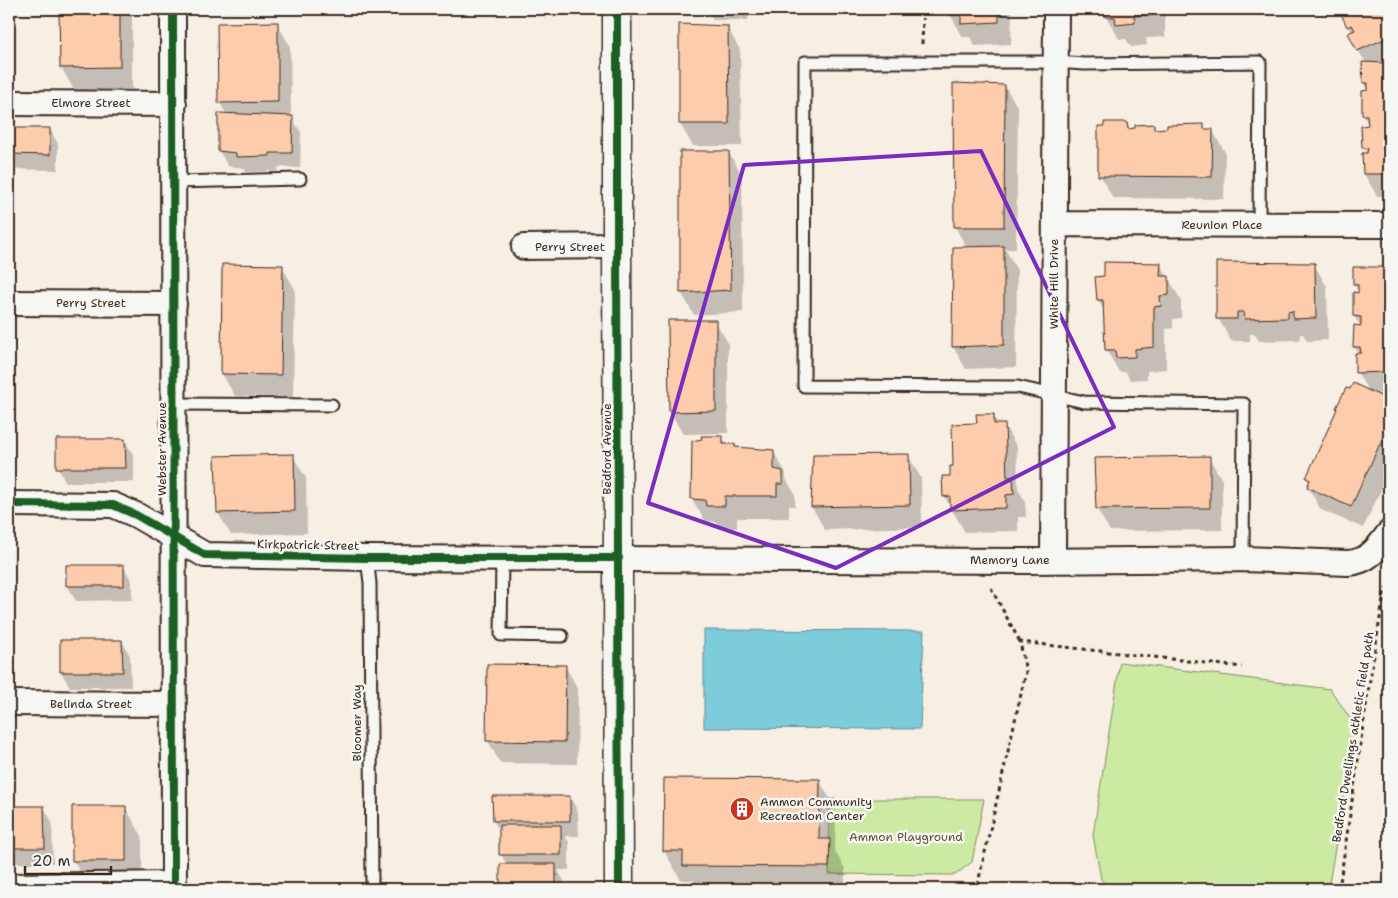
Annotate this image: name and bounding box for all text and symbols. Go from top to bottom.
street label: Elmore Street [51,95,131,111]
street label: Reunion Place [1181,217,1263,233]
street label: Perry Street [535,239,605,255]
street label: White Hill Drive [1046,239,1062,329]
street label: Perry Street [56,295,126,311]
street label: Webster Avenue [154,402,170,496]
street label: Bedford Avenue [599,403,615,495]
street label: Kirkpatrick Street [257,536,359,554]
street label: Memory Lane [970,552,1050,568]
street label: Bedford Dwellings athletic field path [1328,630,1378,844]
street label: Bloomer Way [349,684,365,762]
street label: Belinda Street [50,696,132,712]
place label: Ammon Community Recreation Center [760,794,872,824]
building icon: Ammon Community Recreation Center [729,796,755,822]
park label: Ammon Playground [849,829,963,845]
scale bar [25,843,111,875]
text: 20 m [32,851,71,871]

